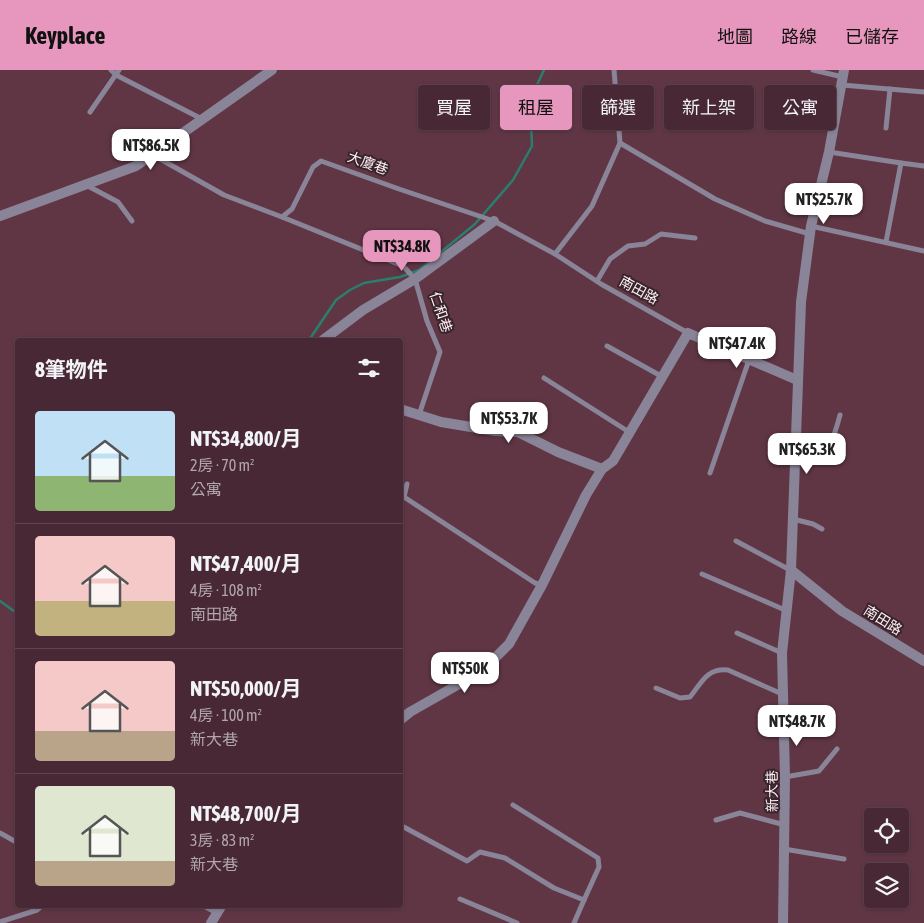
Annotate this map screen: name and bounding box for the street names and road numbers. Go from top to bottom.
street label: 大廈巷 [346,148,390,178]
street label: 南田路 [617,273,661,307]
street label: 仁和巷 [427,290,455,334]
street label: 南田路 [861,602,905,638]
street label: 新大巷 [764,770,780,812]

